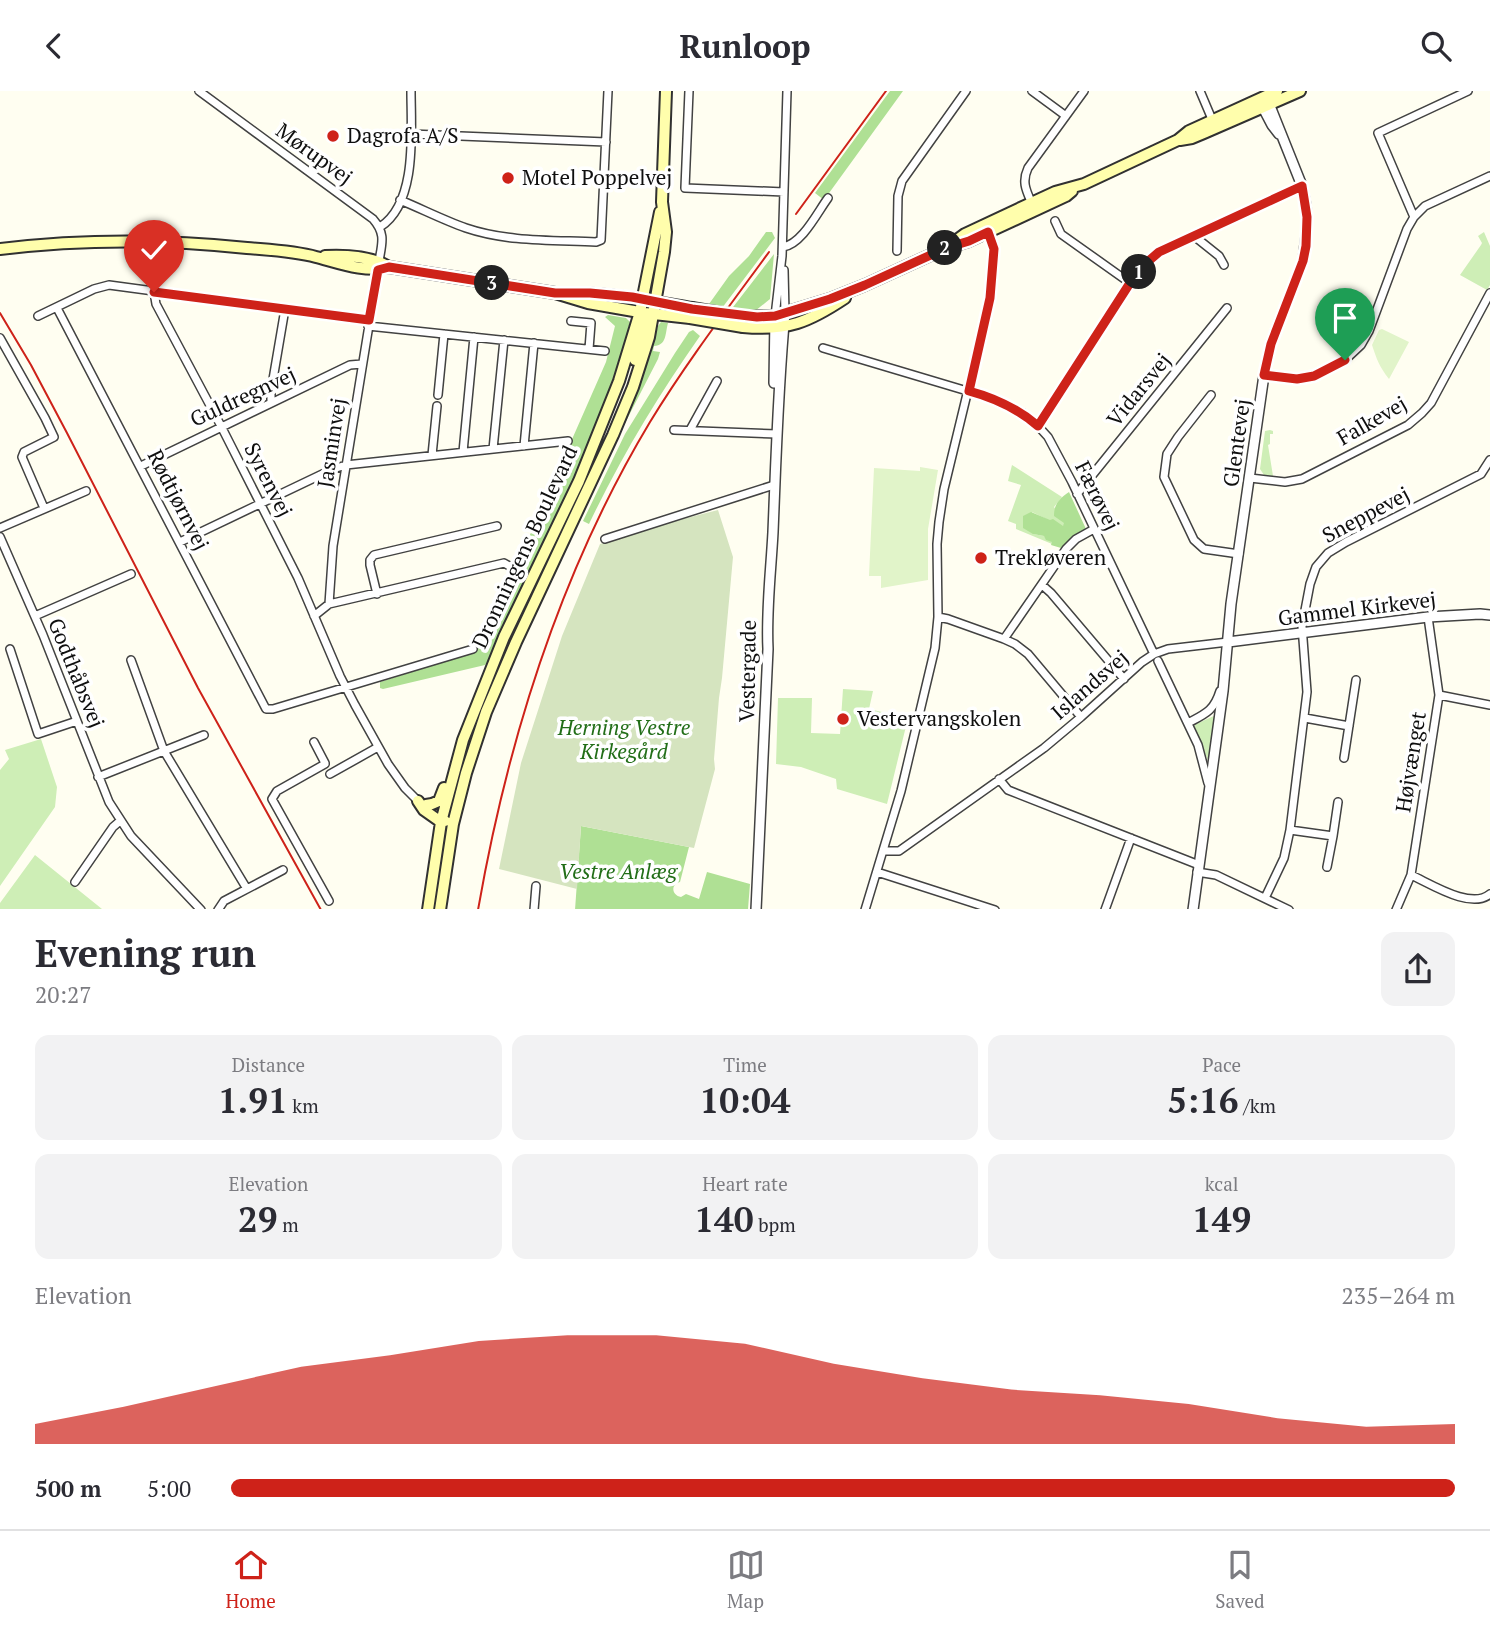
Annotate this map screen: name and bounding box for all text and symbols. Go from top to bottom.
text: Runloop [680,25,810,67]
icon: back [35,27,73,65]
icon: search [1417,27,1455,65]
street label: Mørupvej [271,116,359,190]
place label: Dagrofa A/S [347,121,459,149]
marker: Dagrofa A/S [325,128,341,144]
place label: Motel Poppelvej [522,163,672,191]
marker: Motel Poppelvej [500,170,516,186]
pin [124,220,184,292]
icon: check [135,231,173,269]
pin: 2 [928,231,962,265]
text: 2 [939,235,950,260]
pin: 1 [1122,255,1156,289]
text: 1 [1133,259,1144,284]
pin: 3 [475,265,510,301]
text: 3 [486,270,497,295]
pin [1315,288,1375,360]
icon: arrive [1326,299,1364,337]
street label: Vidarsvej [1100,347,1176,432]
street label: Guldregnvej [185,359,300,433]
street label: Falkevej [1332,389,1411,451]
street label: Jasminvej [310,396,352,490]
street label: Glentevej [1216,397,1256,489]
street label: Syrenvej [238,438,299,521]
street label: Dronningens Boulevard [465,440,584,652]
street label: Rødtjørnvej [142,445,216,555]
street label: Færøvej [1069,456,1127,535]
street label: Sneppevej [1317,479,1414,549]
place label: Trekløveren [995,543,1107,571]
marker: Trekløveren [973,550,989,566]
street label: Gammel Kirkevej [1276,584,1437,632]
street label: Godthåbsvej [42,614,112,732]
street label: Vestergade [732,620,762,722]
street label: Islandsvej [1045,643,1134,725]
place label: Vestervangskolen [857,704,1022,732]
street label: Højvænget [1388,709,1432,814]
marker: Vestervangskolen [835,711,851,727]
park label: Herning Vestre Kirkegård [557,713,691,765]
park label: Vestre Anlæg [559,857,679,885]
text: Evening run [35,928,256,978]
button: share [1381,932,1455,1006]
text: 20:27 [35,979,92,1010]
text: Distance [232,1052,305,1077]
text: Time [723,1052,767,1077]
text: Pace [1202,1052,1241,1077]
text: 1.91 [218,1077,288,1123]
text: 10:04 [699,1077,791,1123]
text: 5:16 [1167,1077,1239,1123]
text: km [288,1093,319,1118]
text: /km [1239,1093,1276,1118]
text: Elevation [228,1171,308,1196]
text: Heart rate [702,1171,788,1196]
text: kcal [1205,1171,1239,1196]
text: 29 [238,1196,278,1242]
text: 140 [694,1196,754,1242]
text: 149 [1192,1196,1251,1242]
text: m [278,1212,299,1237]
text: bpm [754,1212,796,1237]
text: Elevation [35,1280,132,1311]
text: 235–264 m [1342,1280,1455,1311]
text: 500 m [35,1473,101,1504]
text: 5:00 [147,1473,191,1504]
tab: Home [225,1546,276,1613]
tab: Map [727,1546,765,1613]
tab: Saved [1215,1546,1265,1613]

